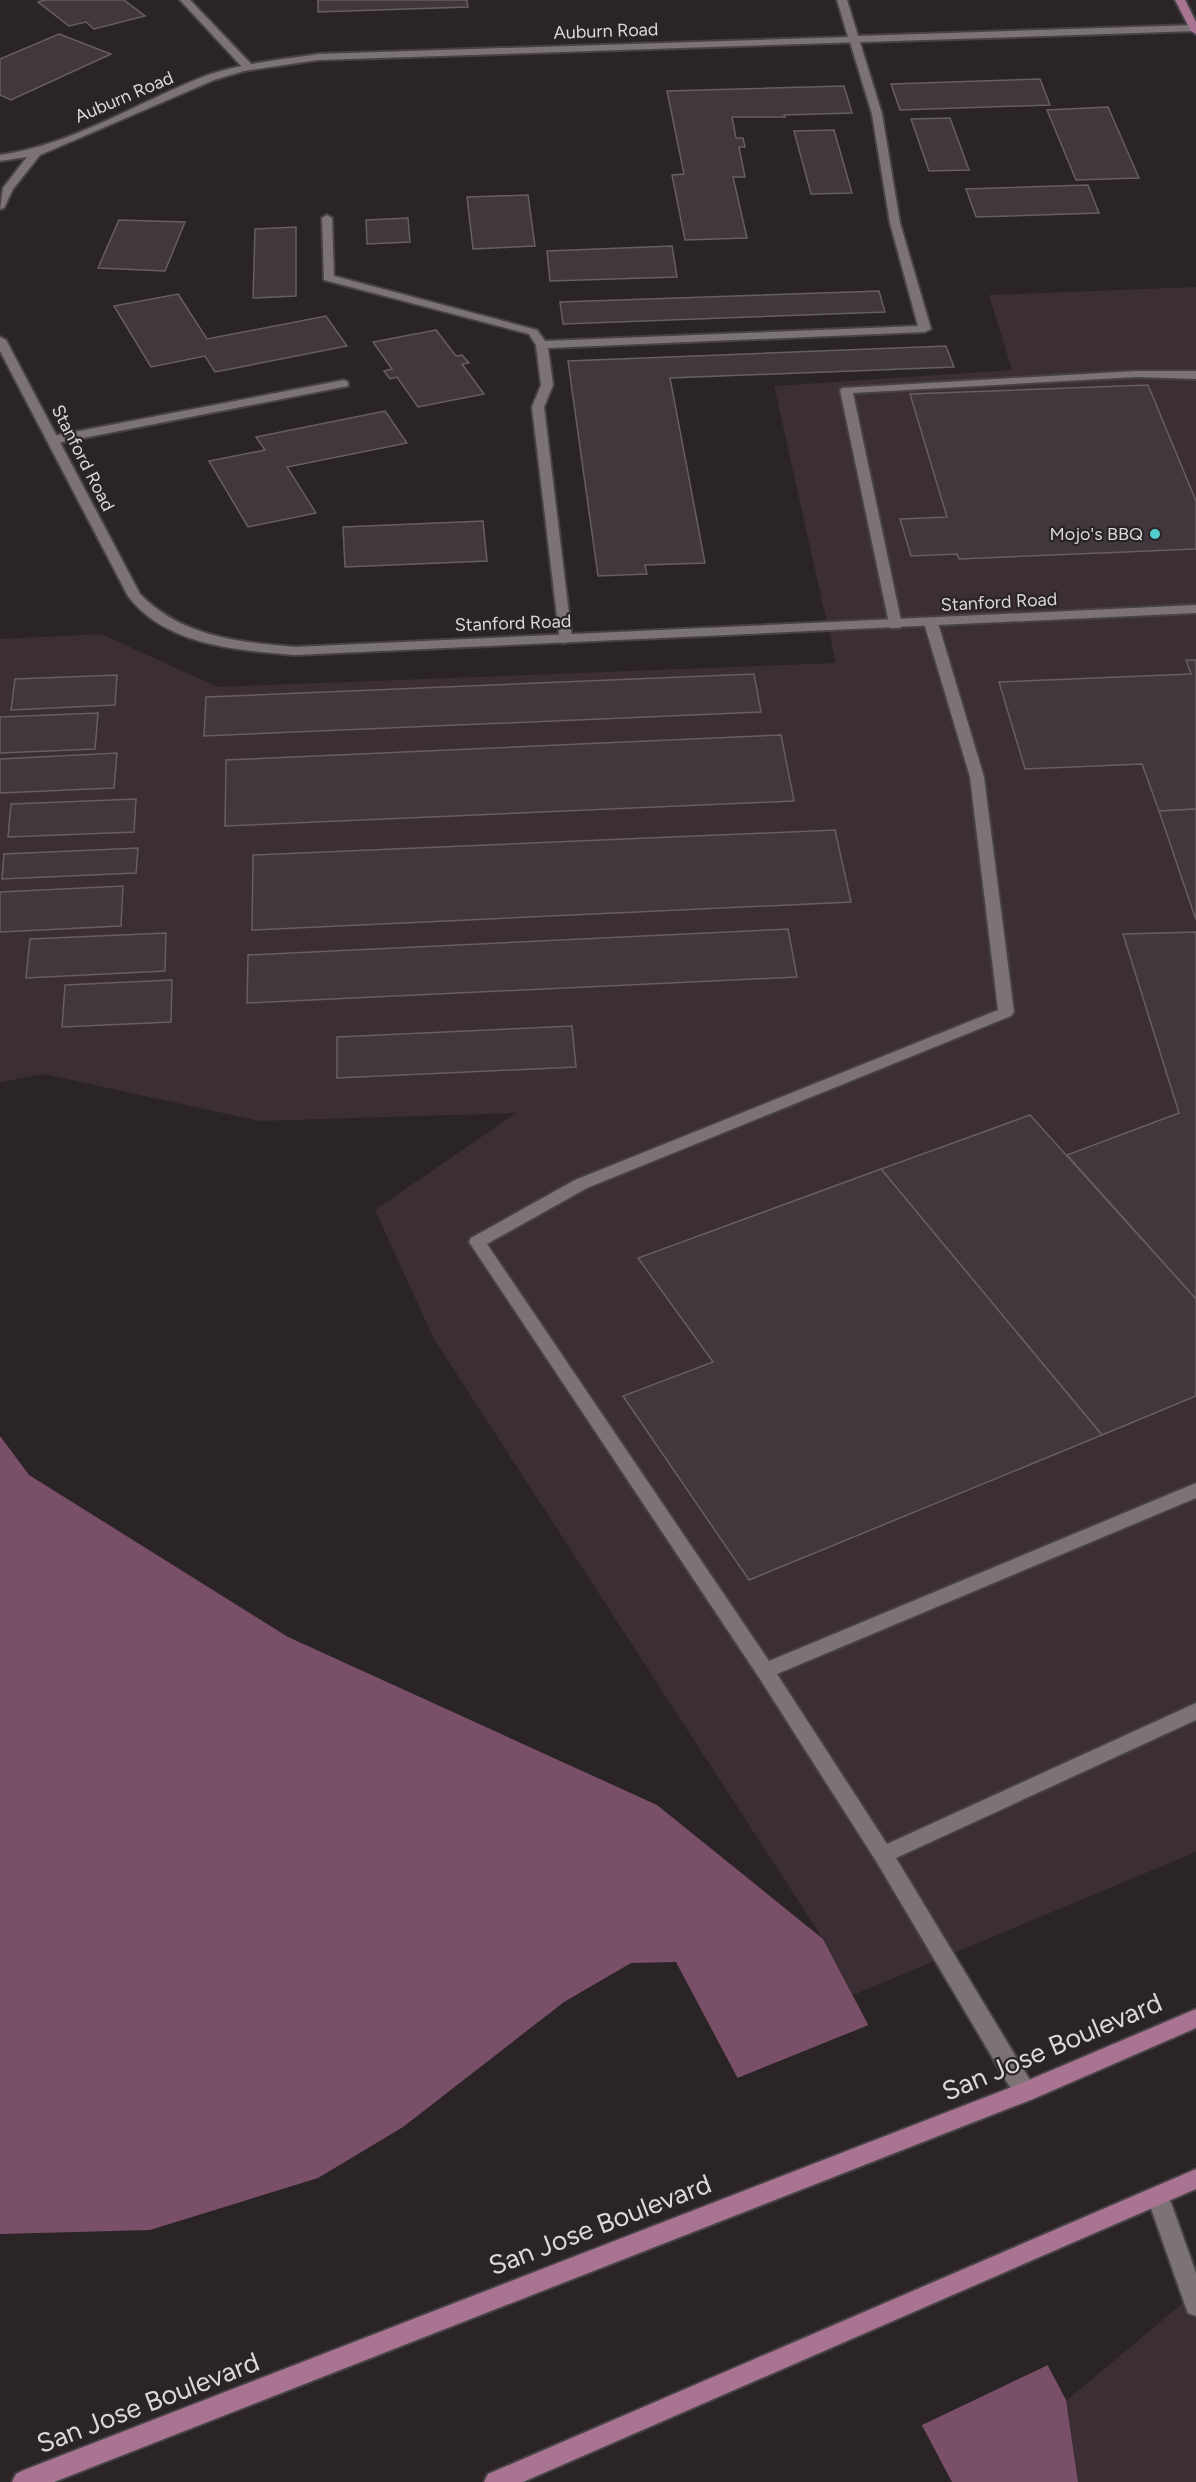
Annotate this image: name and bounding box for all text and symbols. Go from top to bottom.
street label: Auburn Road [553,18,659,44]
street label: Auburn Road [71,66,177,128]
street label: Stanford Road [47,401,119,515]
place label: Mojo's BBQ [1050,523,1143,545]
marker: Mojo's BBQ [1148,527,1162,541]
street label: Stanford Road [940,588,1058,616]
street label: Stanford Road [454,610,572,636]
street label: San Jose Boulevard [937,1985,1167,2108]
street label: San Jose Boulevard [484,2167,716,2282]
street label: San Jose Boulevard [32,2345,264,2460]

